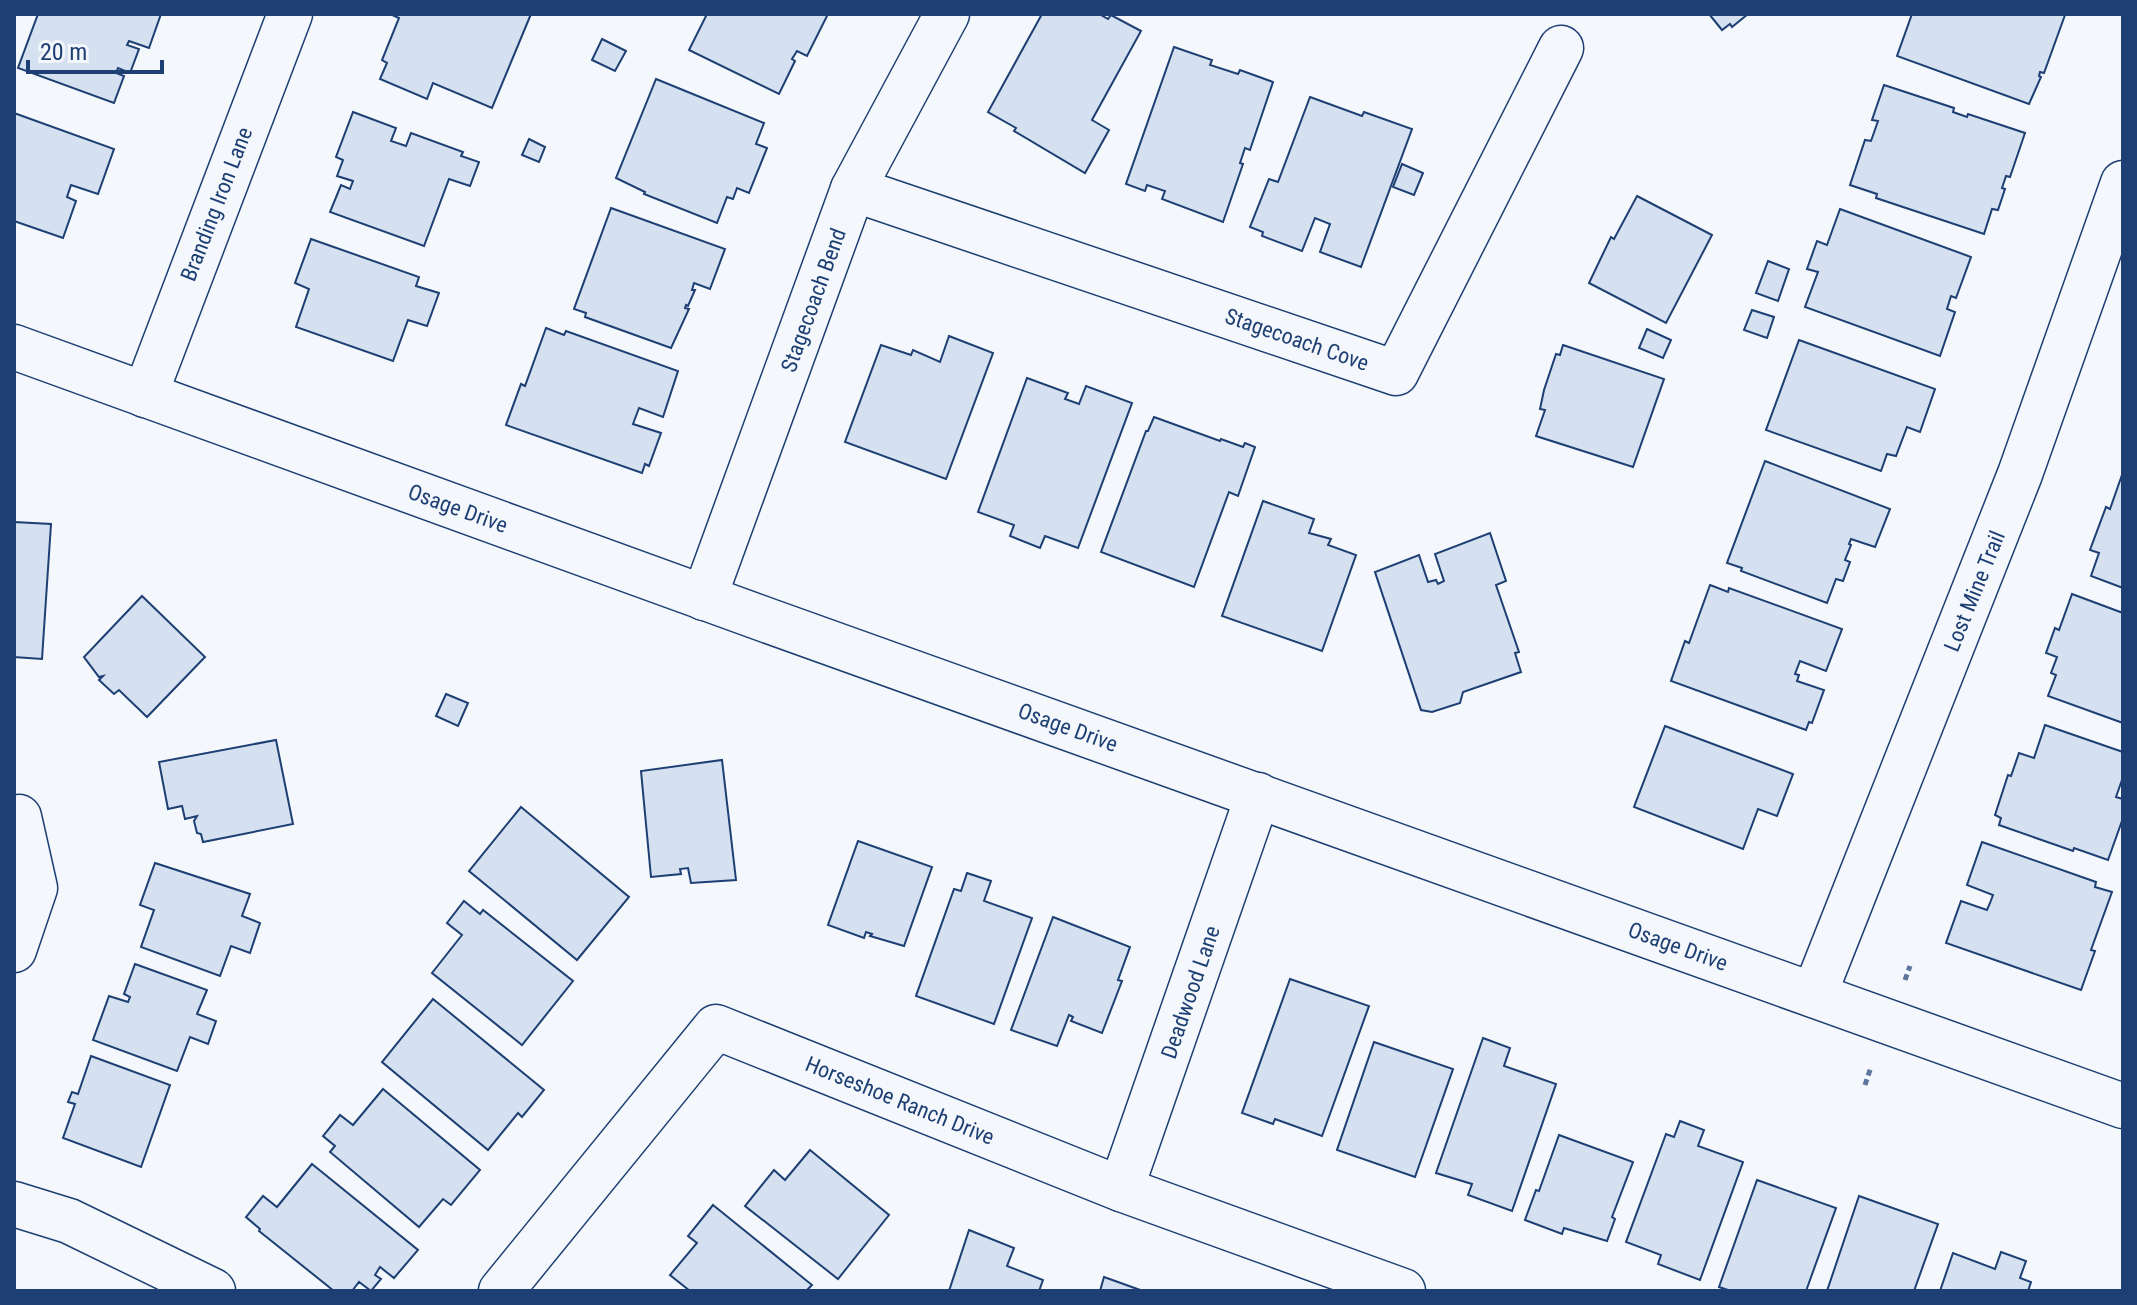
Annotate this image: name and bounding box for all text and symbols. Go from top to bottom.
scale bar [28,24,162,74]
text: 20 m [40,38,87,66]
street label: Branding Iron Lane [176,124,257,285]
street label: Stagecoach Bend [776,225,851,375]
street label: Stagecoach Cove [1222,303,1372,376]
street label: Osage Drive [405,479,511,538]
street label: Lost Mine Trail [1939,527,2010,655]
street label: Osage Drive [1015,698,1121,757]
street label: Osage Drive [1625,917,1731,976]
street label: Deadwood Lane [1156,923,1225,1062]
street label: Horseshoe Ranch Drive [802,1051,998,1150]

